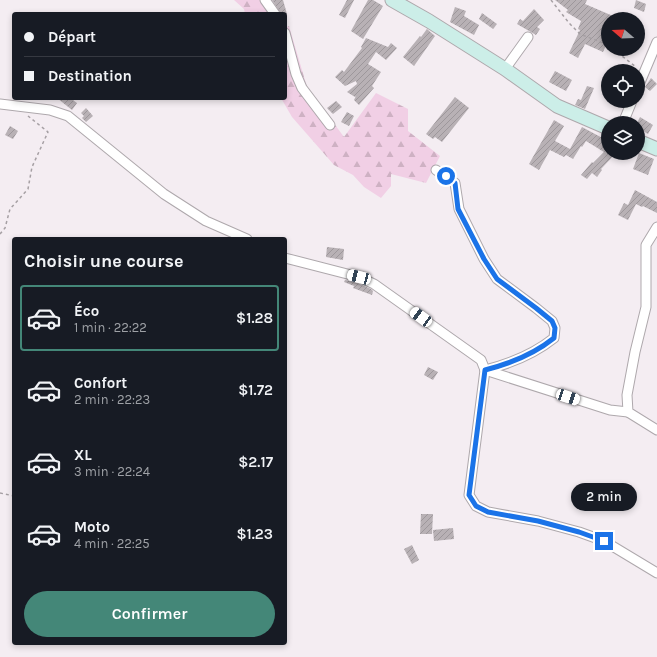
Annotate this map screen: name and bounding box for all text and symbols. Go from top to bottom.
north arrow [601,12,645,56]
map controls [601,12,645,160]
text: Départ [48,28,96,46]
button: locate [601,64,645,108]
text: Destination [48,67,132,85]
button: layers [601,116,645,160]
route start [437,167,455,185]
text: Choisir une course [24,250,183,272]
car [346,268,372,286]
icon: car [26,300,62,336]
text: Éco [74,302,99,320]
car [408,305,434,329]
text: $1.28 [236,309,273,327]
text: 1 min · 22:22 [74,320,147,335]
icon: car [26,372,62,408]
text: Confort [74,374,127,392]
text: $1.72 [238,381,273,399]
car [555,388,581,406]
text: 2 min · 22:23 [74,392,150,407]
icon: car [26,444,62,480]
text: XL [74,446,92,464]
text: $2.17 [238,453,273,471]
text: 3 min · 22:24 [74,464,150,479]
callout: 2 min [571,483,637,511]
text: 2 min [586,489,622,504]
icon: car [26,516,62,552]
text: Moto [74,518,110,536]
text: $1.23 [236,525,273,543]
route end [595,532,613,550]
text: 4 min · 22:25 [74,536,150,551]
button: Confirmer [24,591,275,637]

